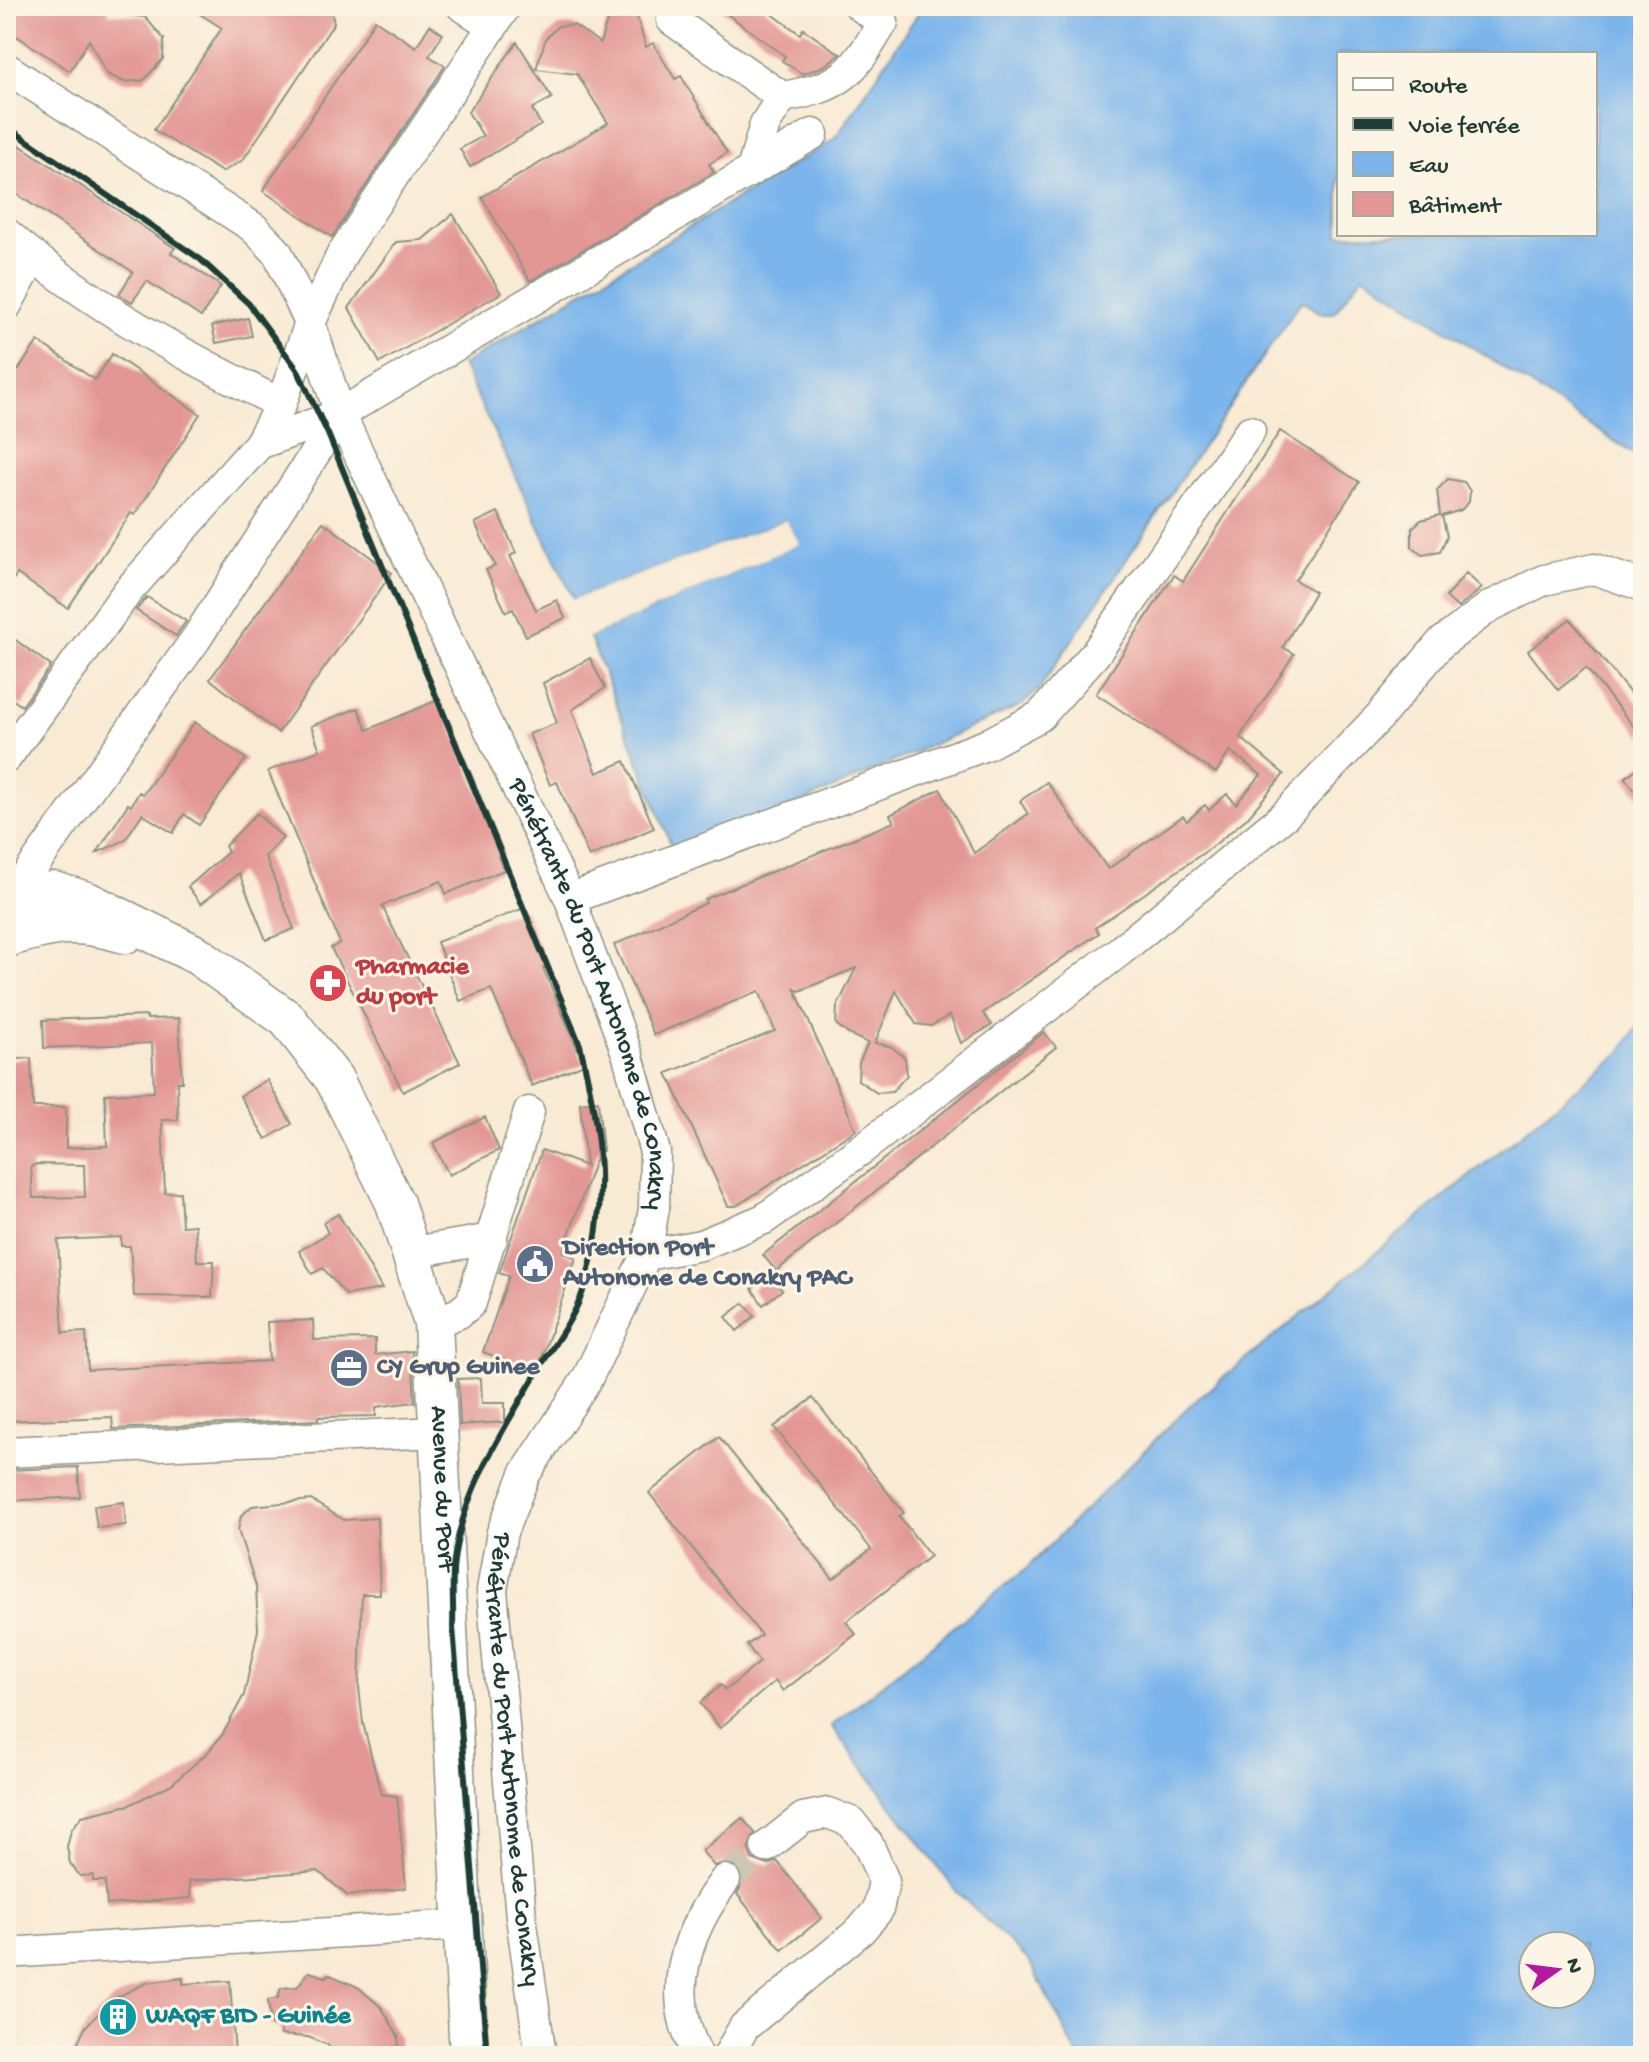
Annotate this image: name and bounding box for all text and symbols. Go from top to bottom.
legend [1337,52,1597,236]
text: Route [1409,73,1468,102]
text: Voie ferrée [1408,113,1520,142]
text: Eau [1409,153,1449,182]
text: Bâtiment [1408,193,1502,222]
street label: Pénétrante du Port Autonome de Conakry [499,773,671,1210]
place label: Pharmacie du port [354,953,470,1014]
pharmacy icon: Pharmacie du port [307,962,349,1004]
place label: Direction Port Autonome de Conakry PAC [561,1234,854,1295]
public building icon: Direction Port Autonome de Conakry PAC [514,1243,556,1285]
office icon: CY Grup Guinee [328,1347,370,1389]
place label: CY Grup Guinee [377,1353,541,1384]
street label: Avenue du Port [422,1405,461,1574]
street label: Pénétrante du Port Autonome de Conakry [476,1529,546,1989]
north arrow [1517,1930,1597,2010]
text: N [1558,1956,1587,1976]
building icon: WAQF BID - Guinée [97,1996,139,2038]
place label: WAQF BID - Guinée [145,2002,352,2033]

